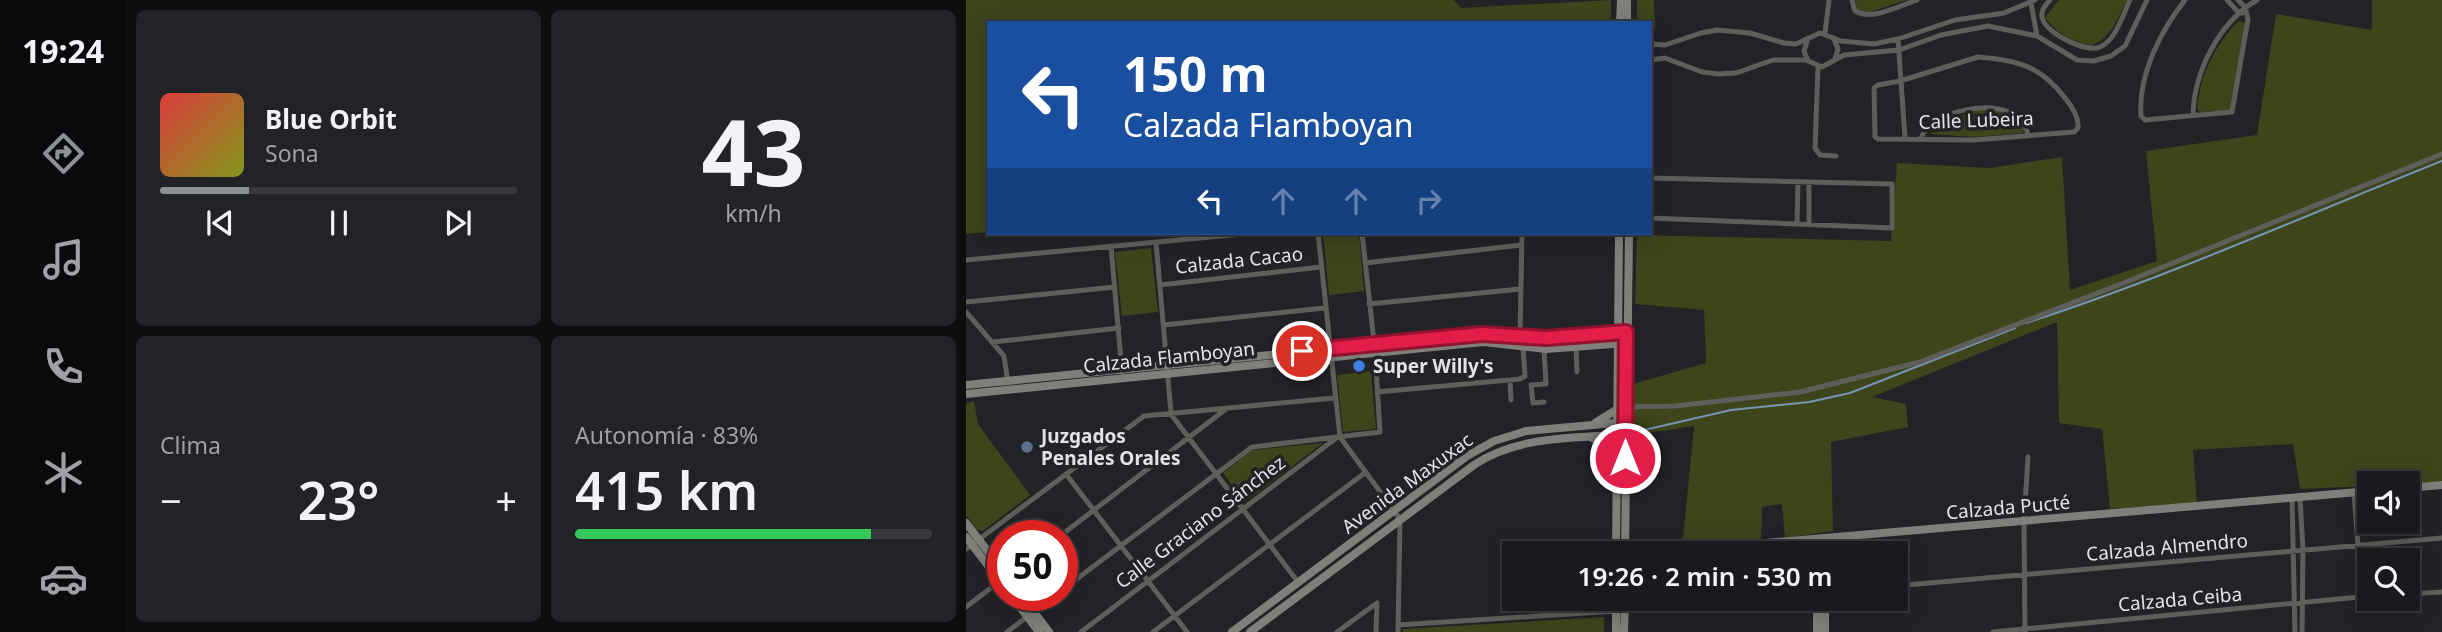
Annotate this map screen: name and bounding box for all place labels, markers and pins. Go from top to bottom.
pin [1272,321,1332,381]
place label: Super Willy's [1373,353,1494,379]
marker: Super Willy's [1351,358,1367,374]
place label: Juzgados Penales Orales [1039,423,1180,471]
marker: Juzgados Penales Orales [1019,439,1035,455]

